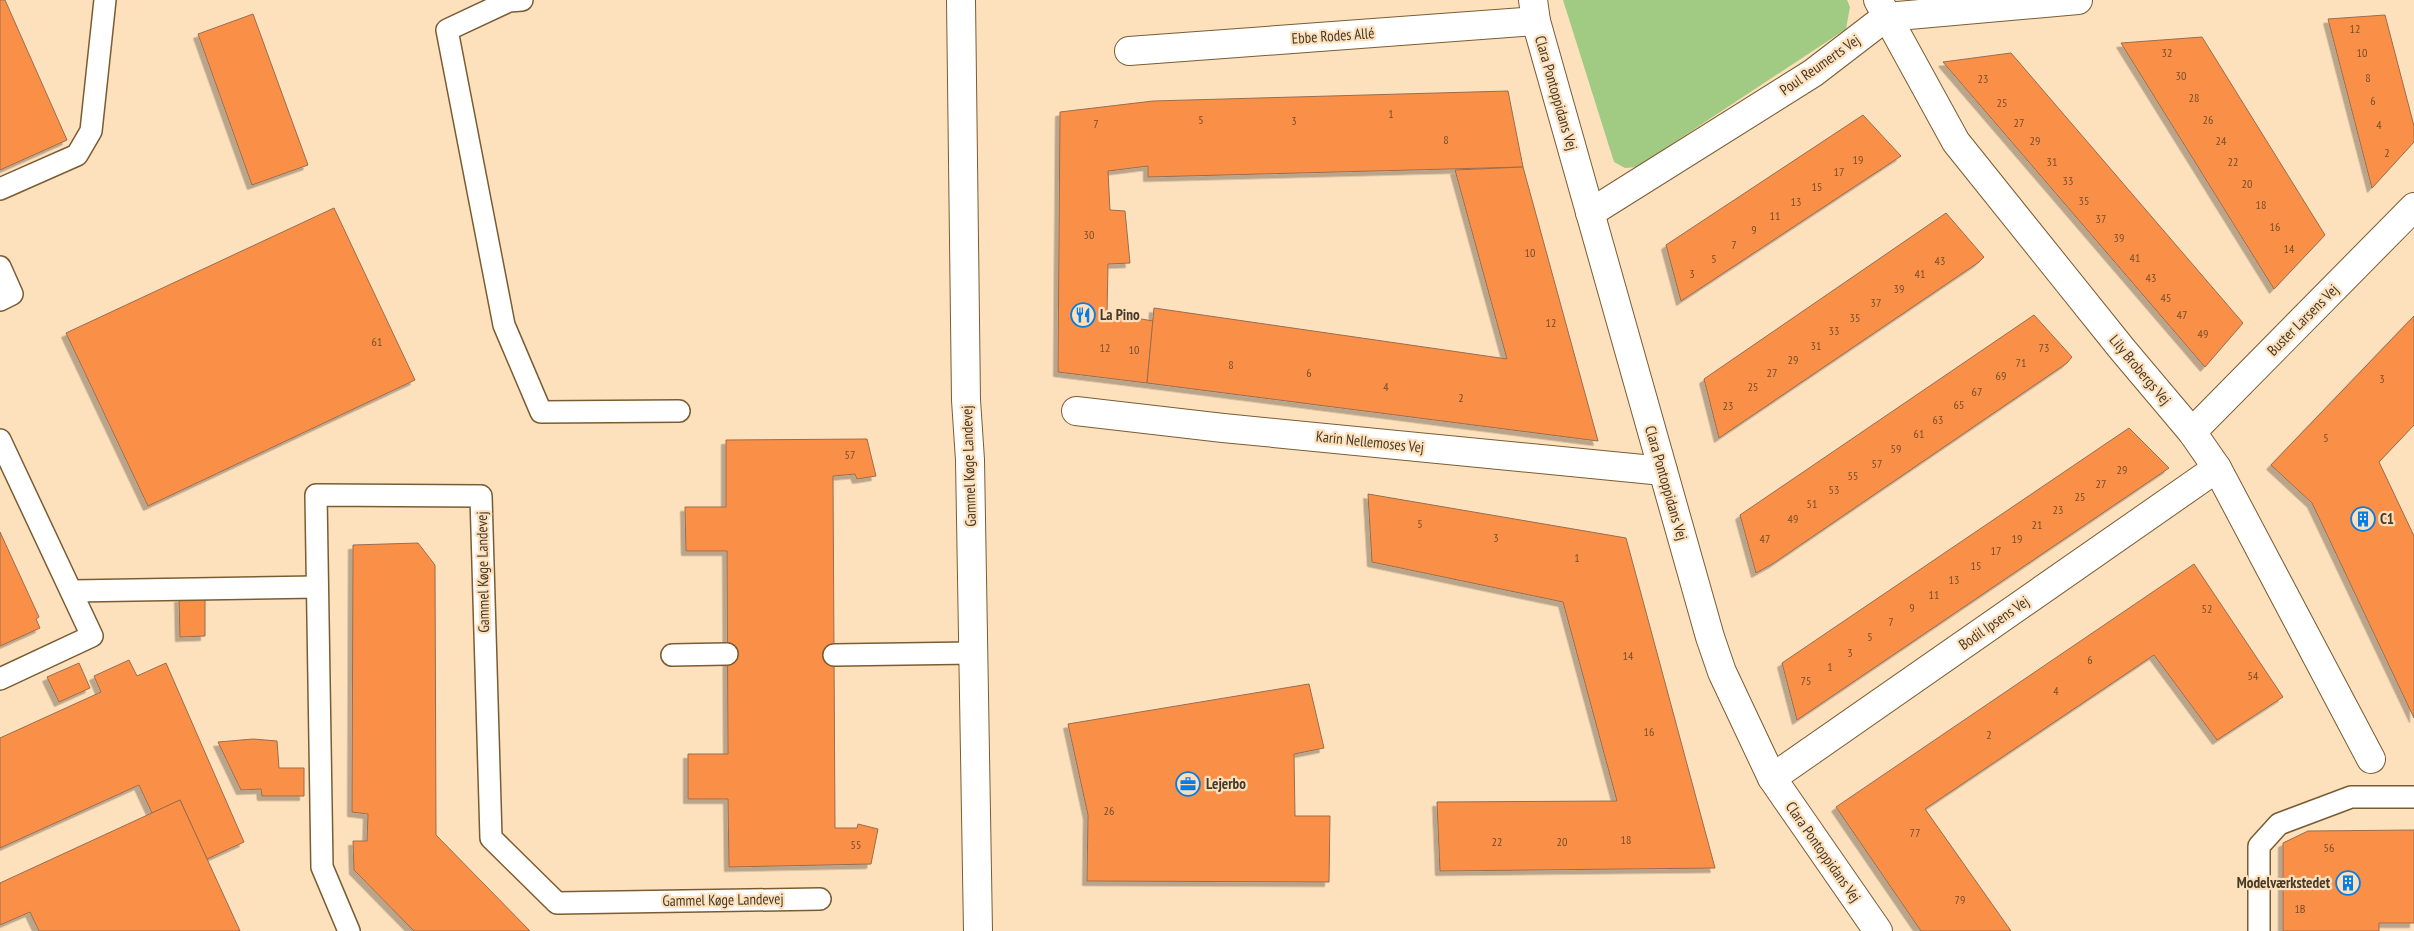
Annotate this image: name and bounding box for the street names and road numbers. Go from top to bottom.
street label: Ebbe Rodes Allé [1291,23,1375,48]
street label: Poul Reumerts Vej [1776,30,1863,99]
street label: Clara Pontoppidans Vej [1531,33,1582,152]
street label: Buster Larsens Vej [2263,280,2342,359]
street label: Lily Brobergs Vej [2106,331,2175,409]
street label: Gammel Køge Landevej [957,405,980,527]
street label: Clara Pontoppidans Vej [1641,423,1692,542]
street label: Karin Nellemoses Vej [1315,426,1425,457]
street label: Gammel Køge Landevej [472,511,493,633]
street label: Bodil Ipsens Vej [1955,591,2032,654]
street label: Clara Pontoppidans Vej [1782,798,1865,906]
street label: Gammel Køge Landevej [662,889,784,910]

